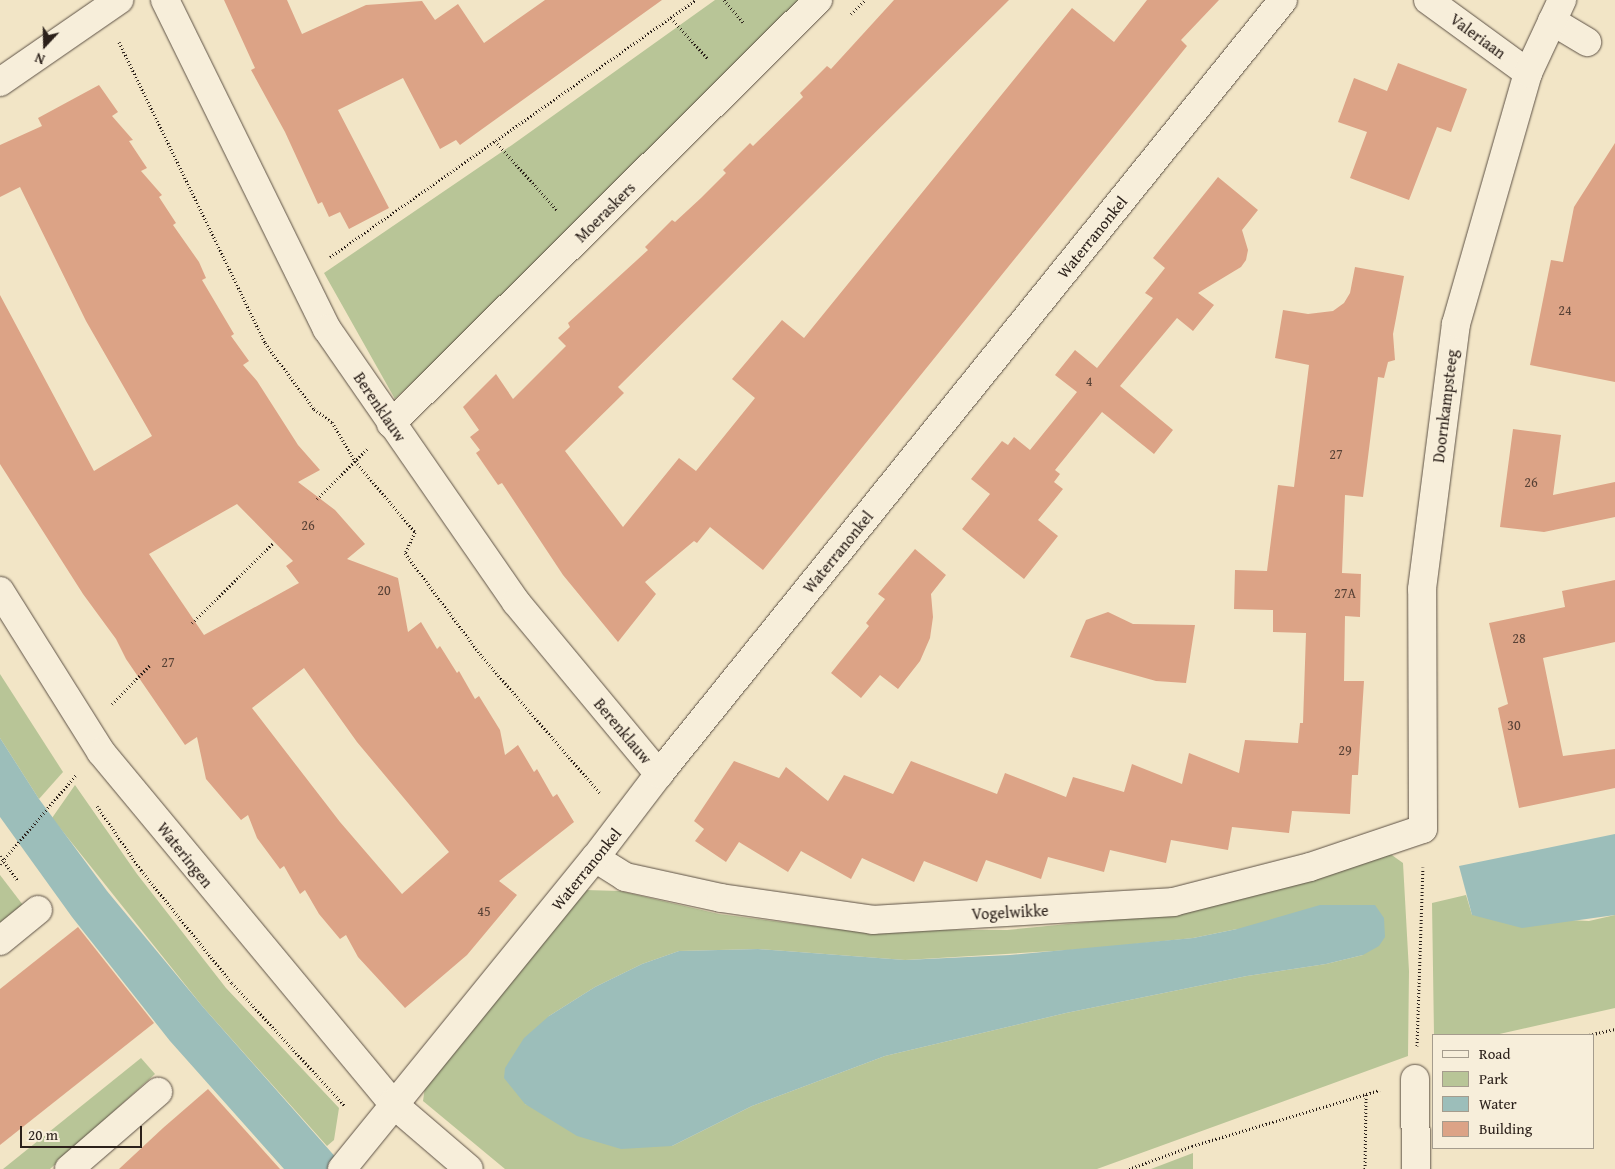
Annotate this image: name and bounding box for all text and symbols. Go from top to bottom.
street label: Valeriaan [1446,9,1510,63]
north arrow [20,20,70,70]
text: N [32,48,48,70]
street label: Moeraskers [571,178,639,246]
street label: Waterranonkel [1053,192,1131,282]
house number: 24 [1558,302,1572,318]
street label: Doornkampsteeg [1429,348,1461,464]
street label: Berenklauw [350,369,410,445]
house number: 4 [1086,373,1092,389]
house number: 27 [1329,446,1343,462]
house number: 26 [1524,474,1538,490]
street label: Waterranonkel [799,507,877,597]
house number: 26 [301,517,315,533]
house number: 20 [377,582,391,598]
house number: 27A [1334,585,1356,601]
house number: 28 [1512,630,1526,646]
house number: 27 [161,654,175,670]
street label: Berenklauw [590,694,656,768]
house number: 30 [1507,717,1521,733]
house number: 29 [1338,742,1352,758]
street label: Wateringen [153,819,217,891]
street label: Waterranonkel [547,824,625,914]
street label: Vogelwikke [971,900,1049,924]
house number: 45 [477,903,491,919]
legend [1432,1034,1595,1149]
text: Road [1479,1043,1510,1064]
text: Park [1479,1068,1508,1089]
text: Water [1479,1093,1517,1114]
scale bar [22,1116,145,1148]
text: Building [1479,1118,1532,1139]
text: 20 m [28,1124,58,1145]

